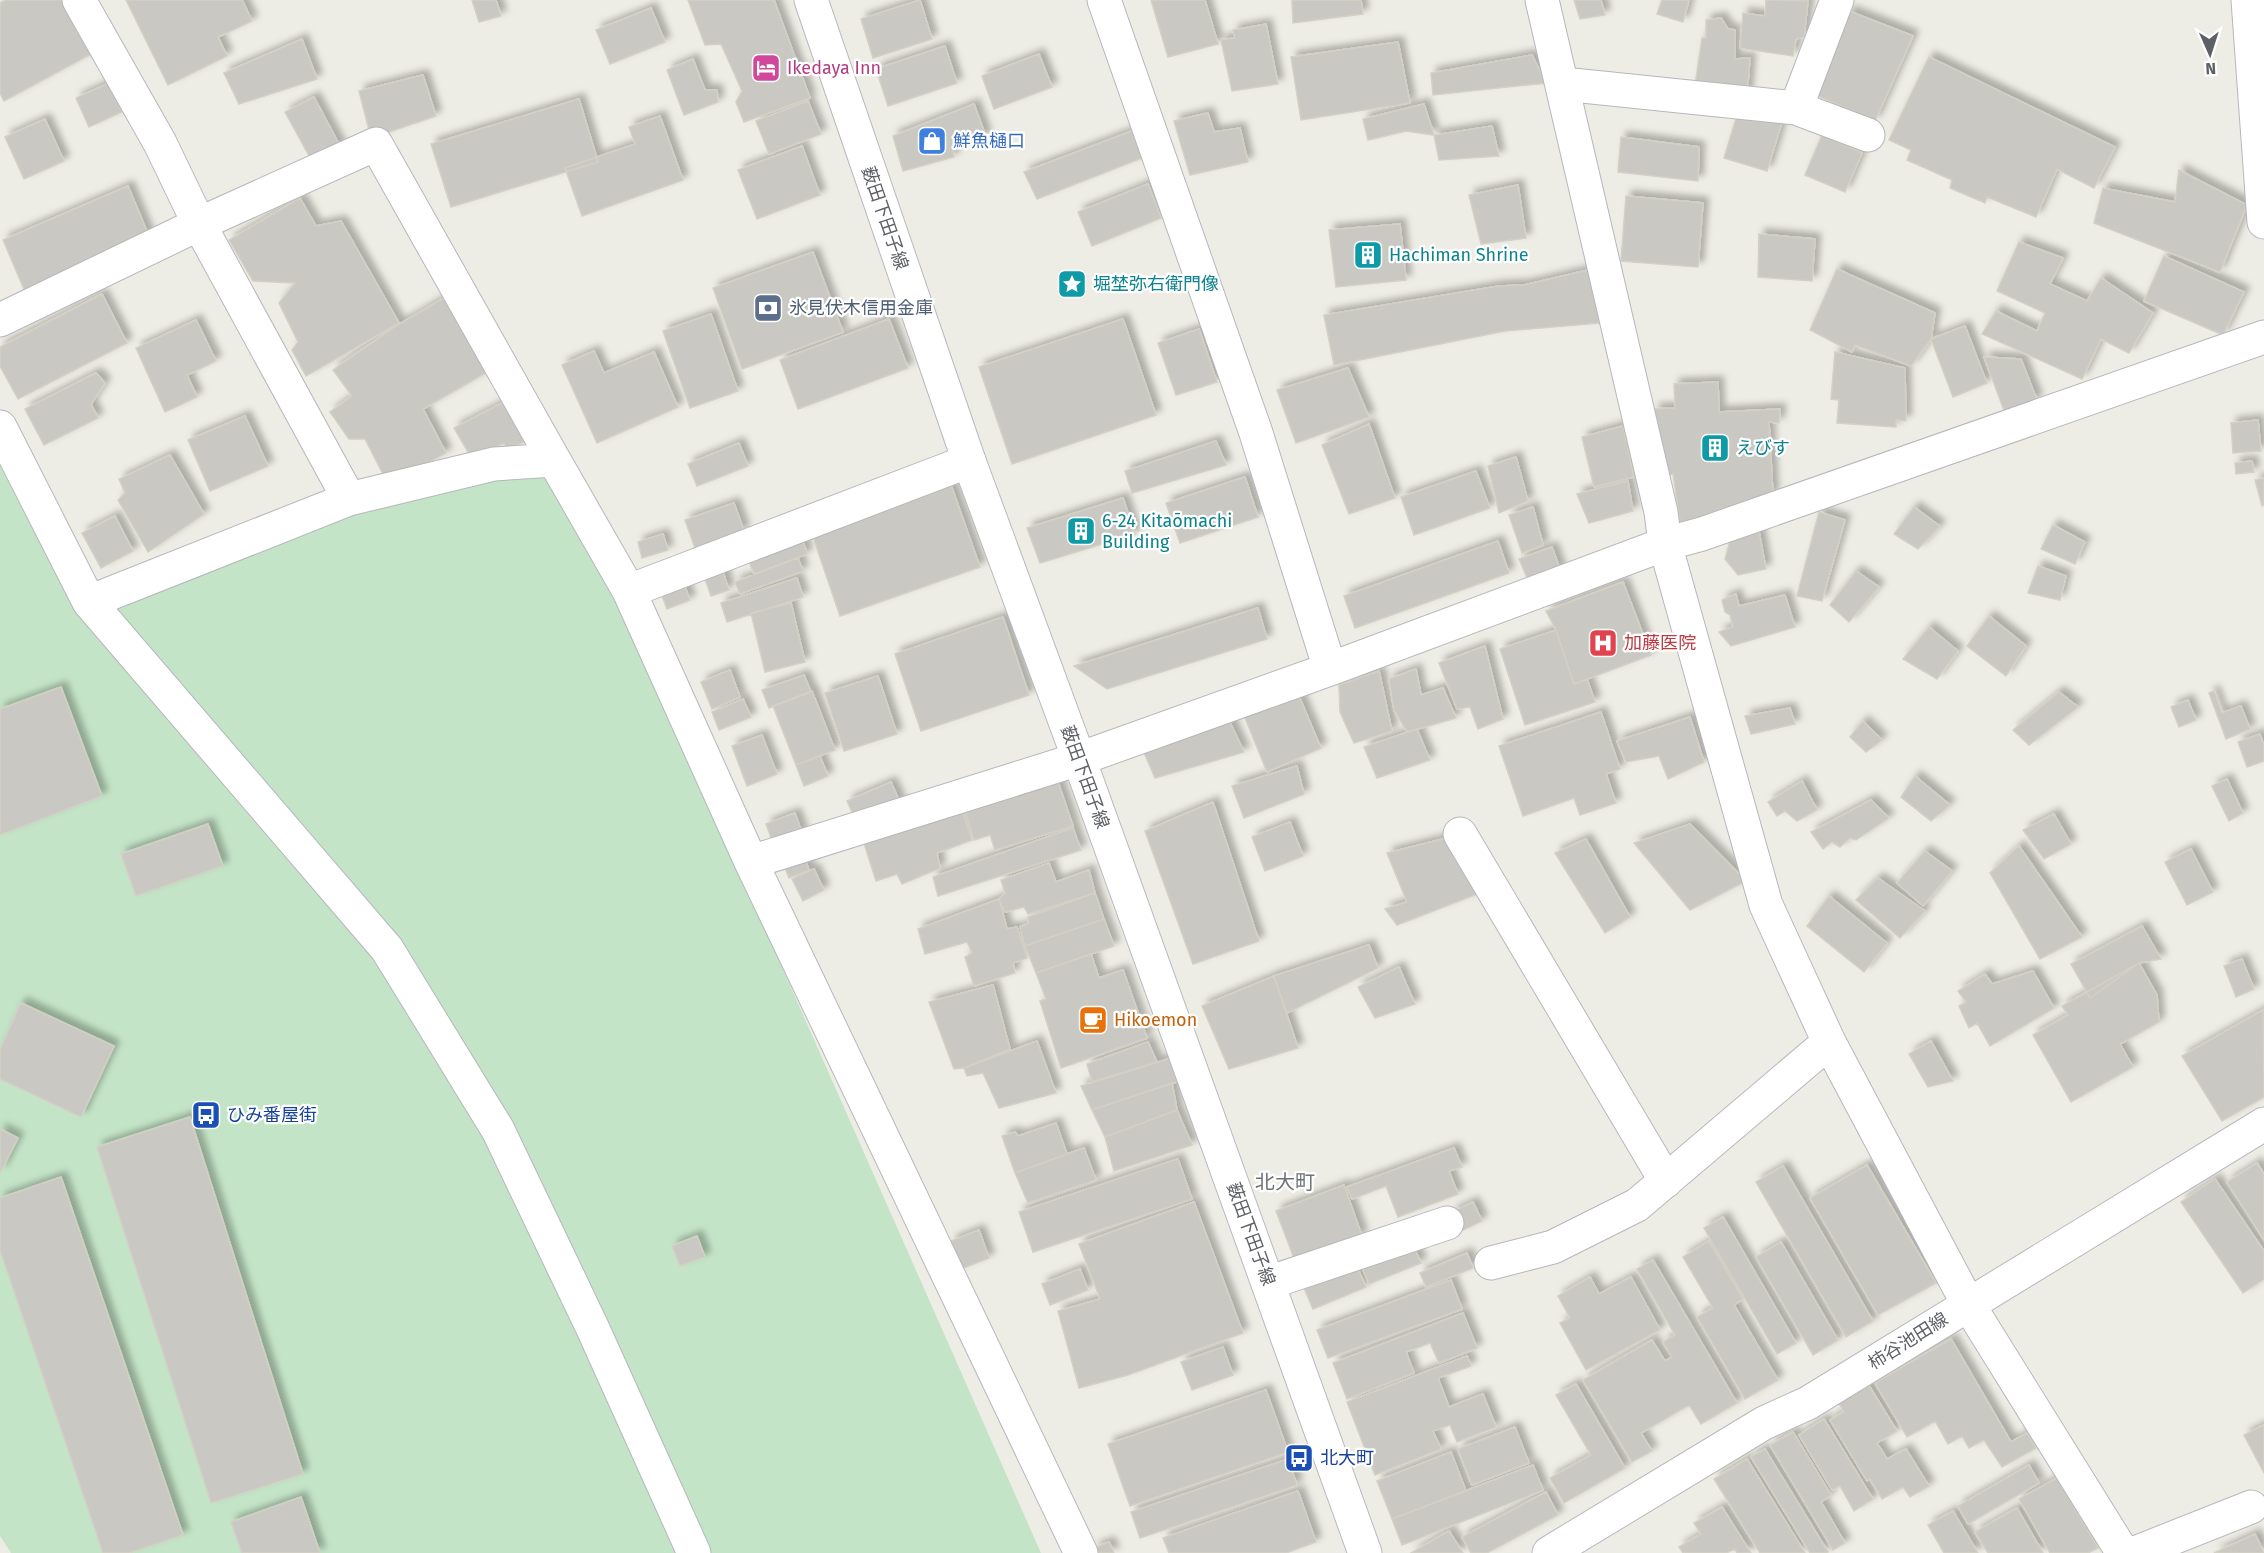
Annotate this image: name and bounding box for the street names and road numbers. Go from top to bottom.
street label: 薮田下田子線 [857,163,913,273]
street label: 薮田下田子線 [1056,722,1114,832]
street label: 薮田下田子線 [1222,1179,1280,1289]
street label: 柿谷池田線 [1864,1308,1952,1374]

